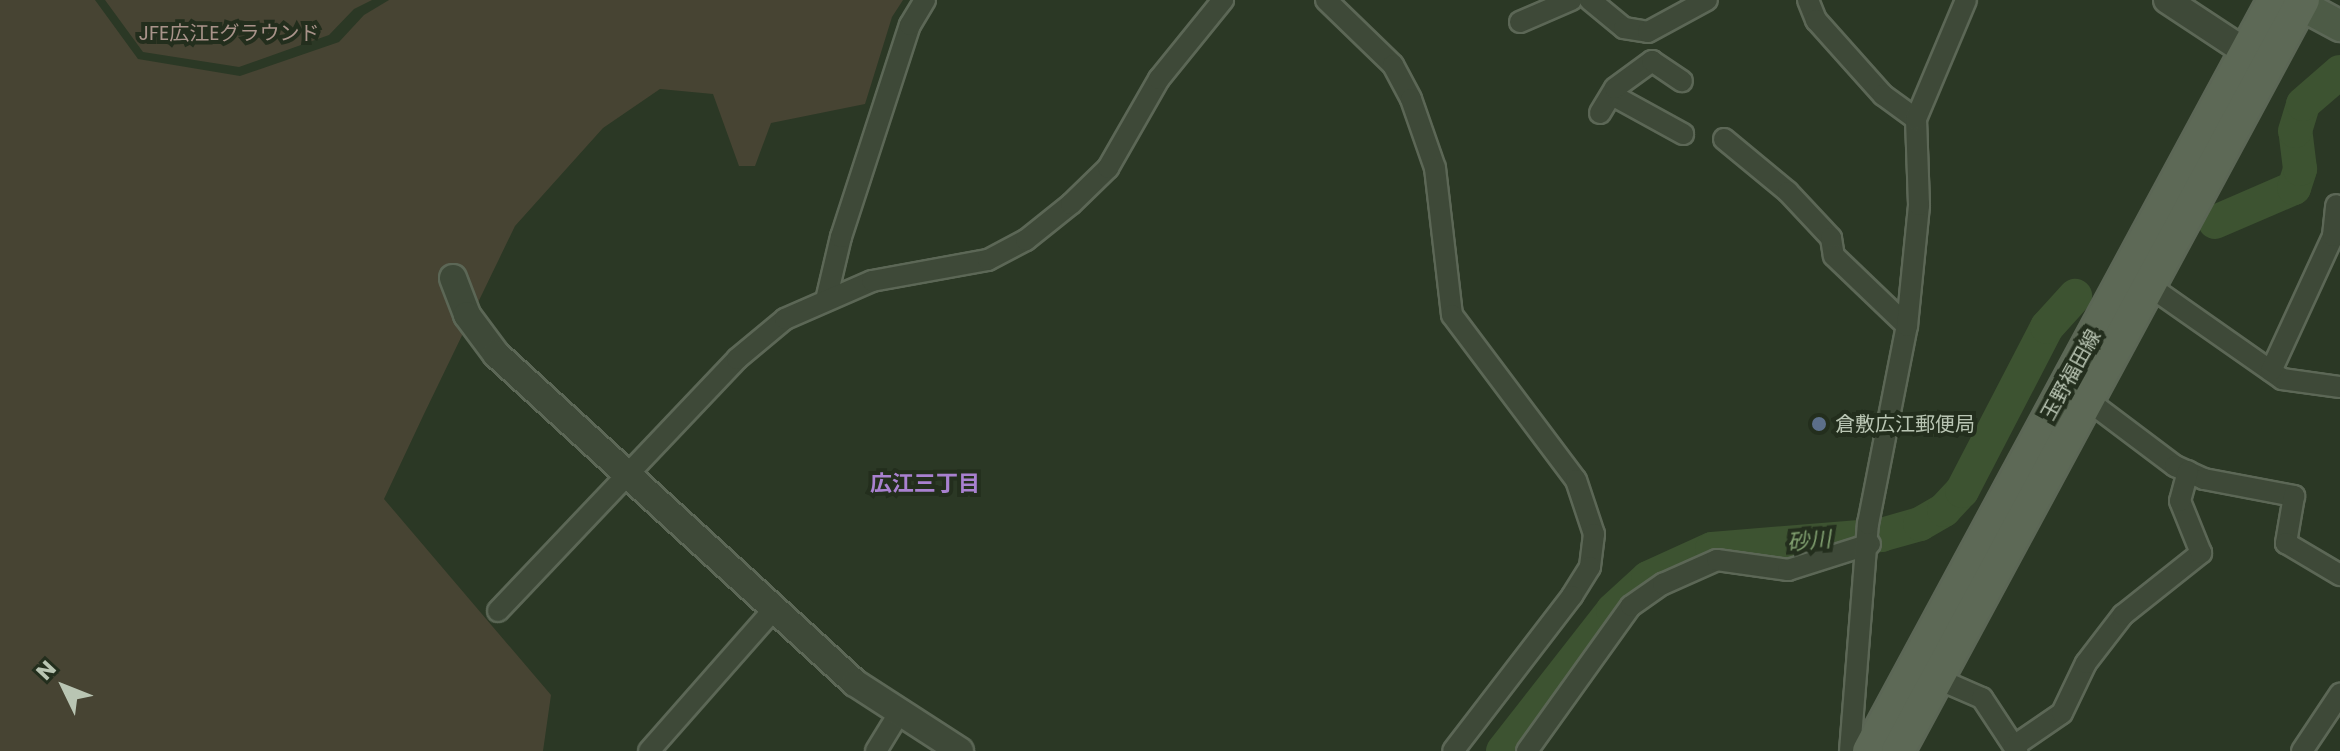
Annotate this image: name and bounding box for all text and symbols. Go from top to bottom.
park label: JFE広江Eグラウンド [138,21,320,45]
street label: 玉野福田線 [2036,325,2106,425]
place label: 倉敷広江郵便局 [1835,412,1975,436]
marker: 倉敷広江郵便局 [1810,415,1828,433]
district label: 広江三丁目 [870,471,980,497]
water label: 砂川 [1786,526,1832,556]
north arrow [24,647,104,727]
text: N [29,654,63,687]

